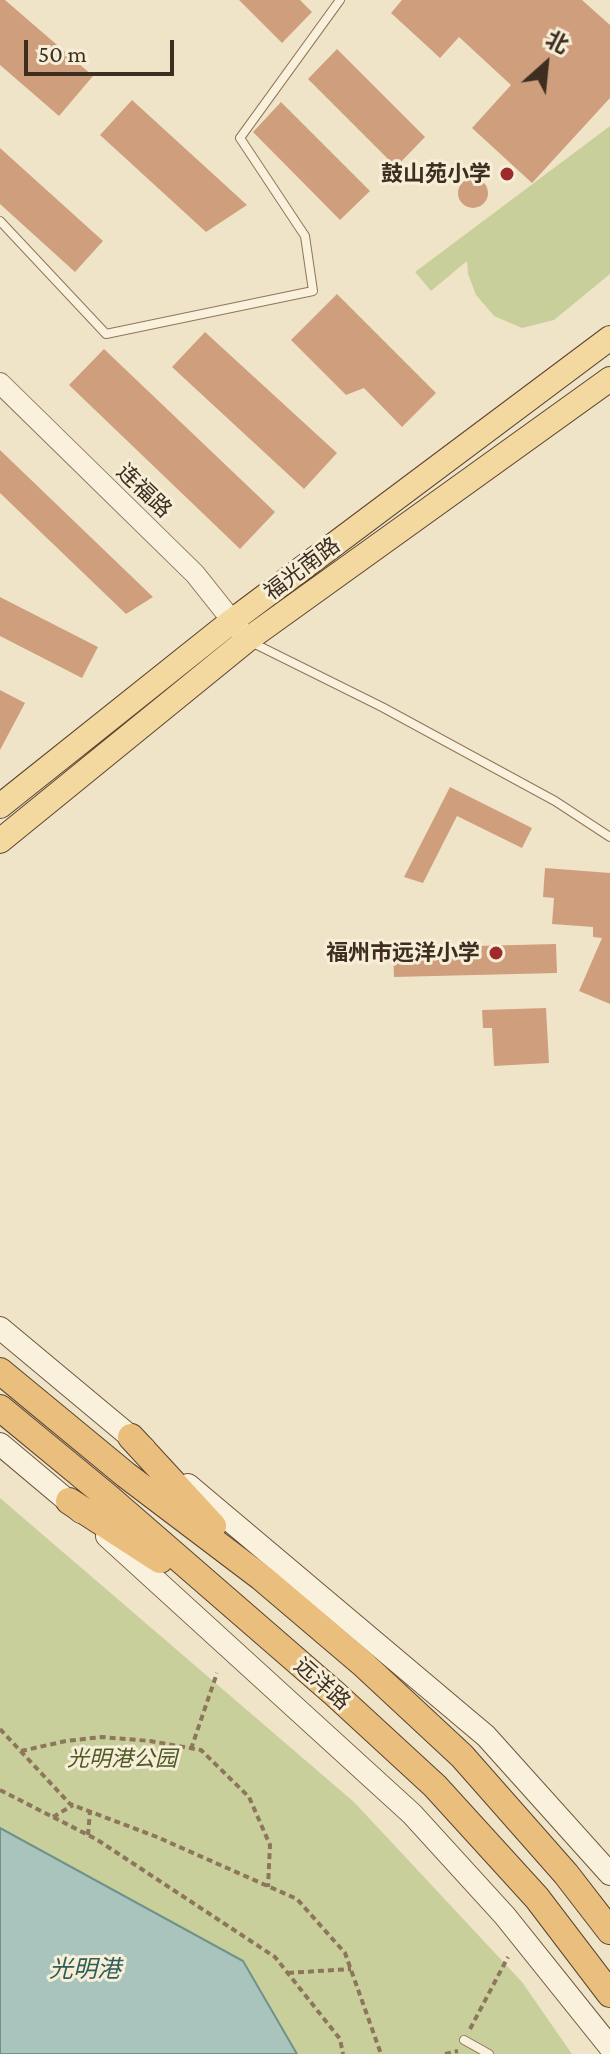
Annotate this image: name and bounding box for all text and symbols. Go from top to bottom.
scale bar [28,24,178,74]
north arrow [506,24,586,104]
text: 北 [542,26,573,58]
text: 50 m [38,40,87,67]
place label: 鼓山苑小学 [381,161,491,187]
marker: 鼓山苑小学 [498,165,516,183]
street label: 连福路 [111,459,177,523]
street label: 福光南路 [259,532,345,606]
place label: 福州市远洋小学 [326,940,480,966]
marker: 福州市远洋小学 [487,944,505,962]
street label: 远洋路 [288,1652,356,1716]
park label: 光明港公园 [67,1746,177,1772]
water label: 光明港 [49,1956,121,1984]

